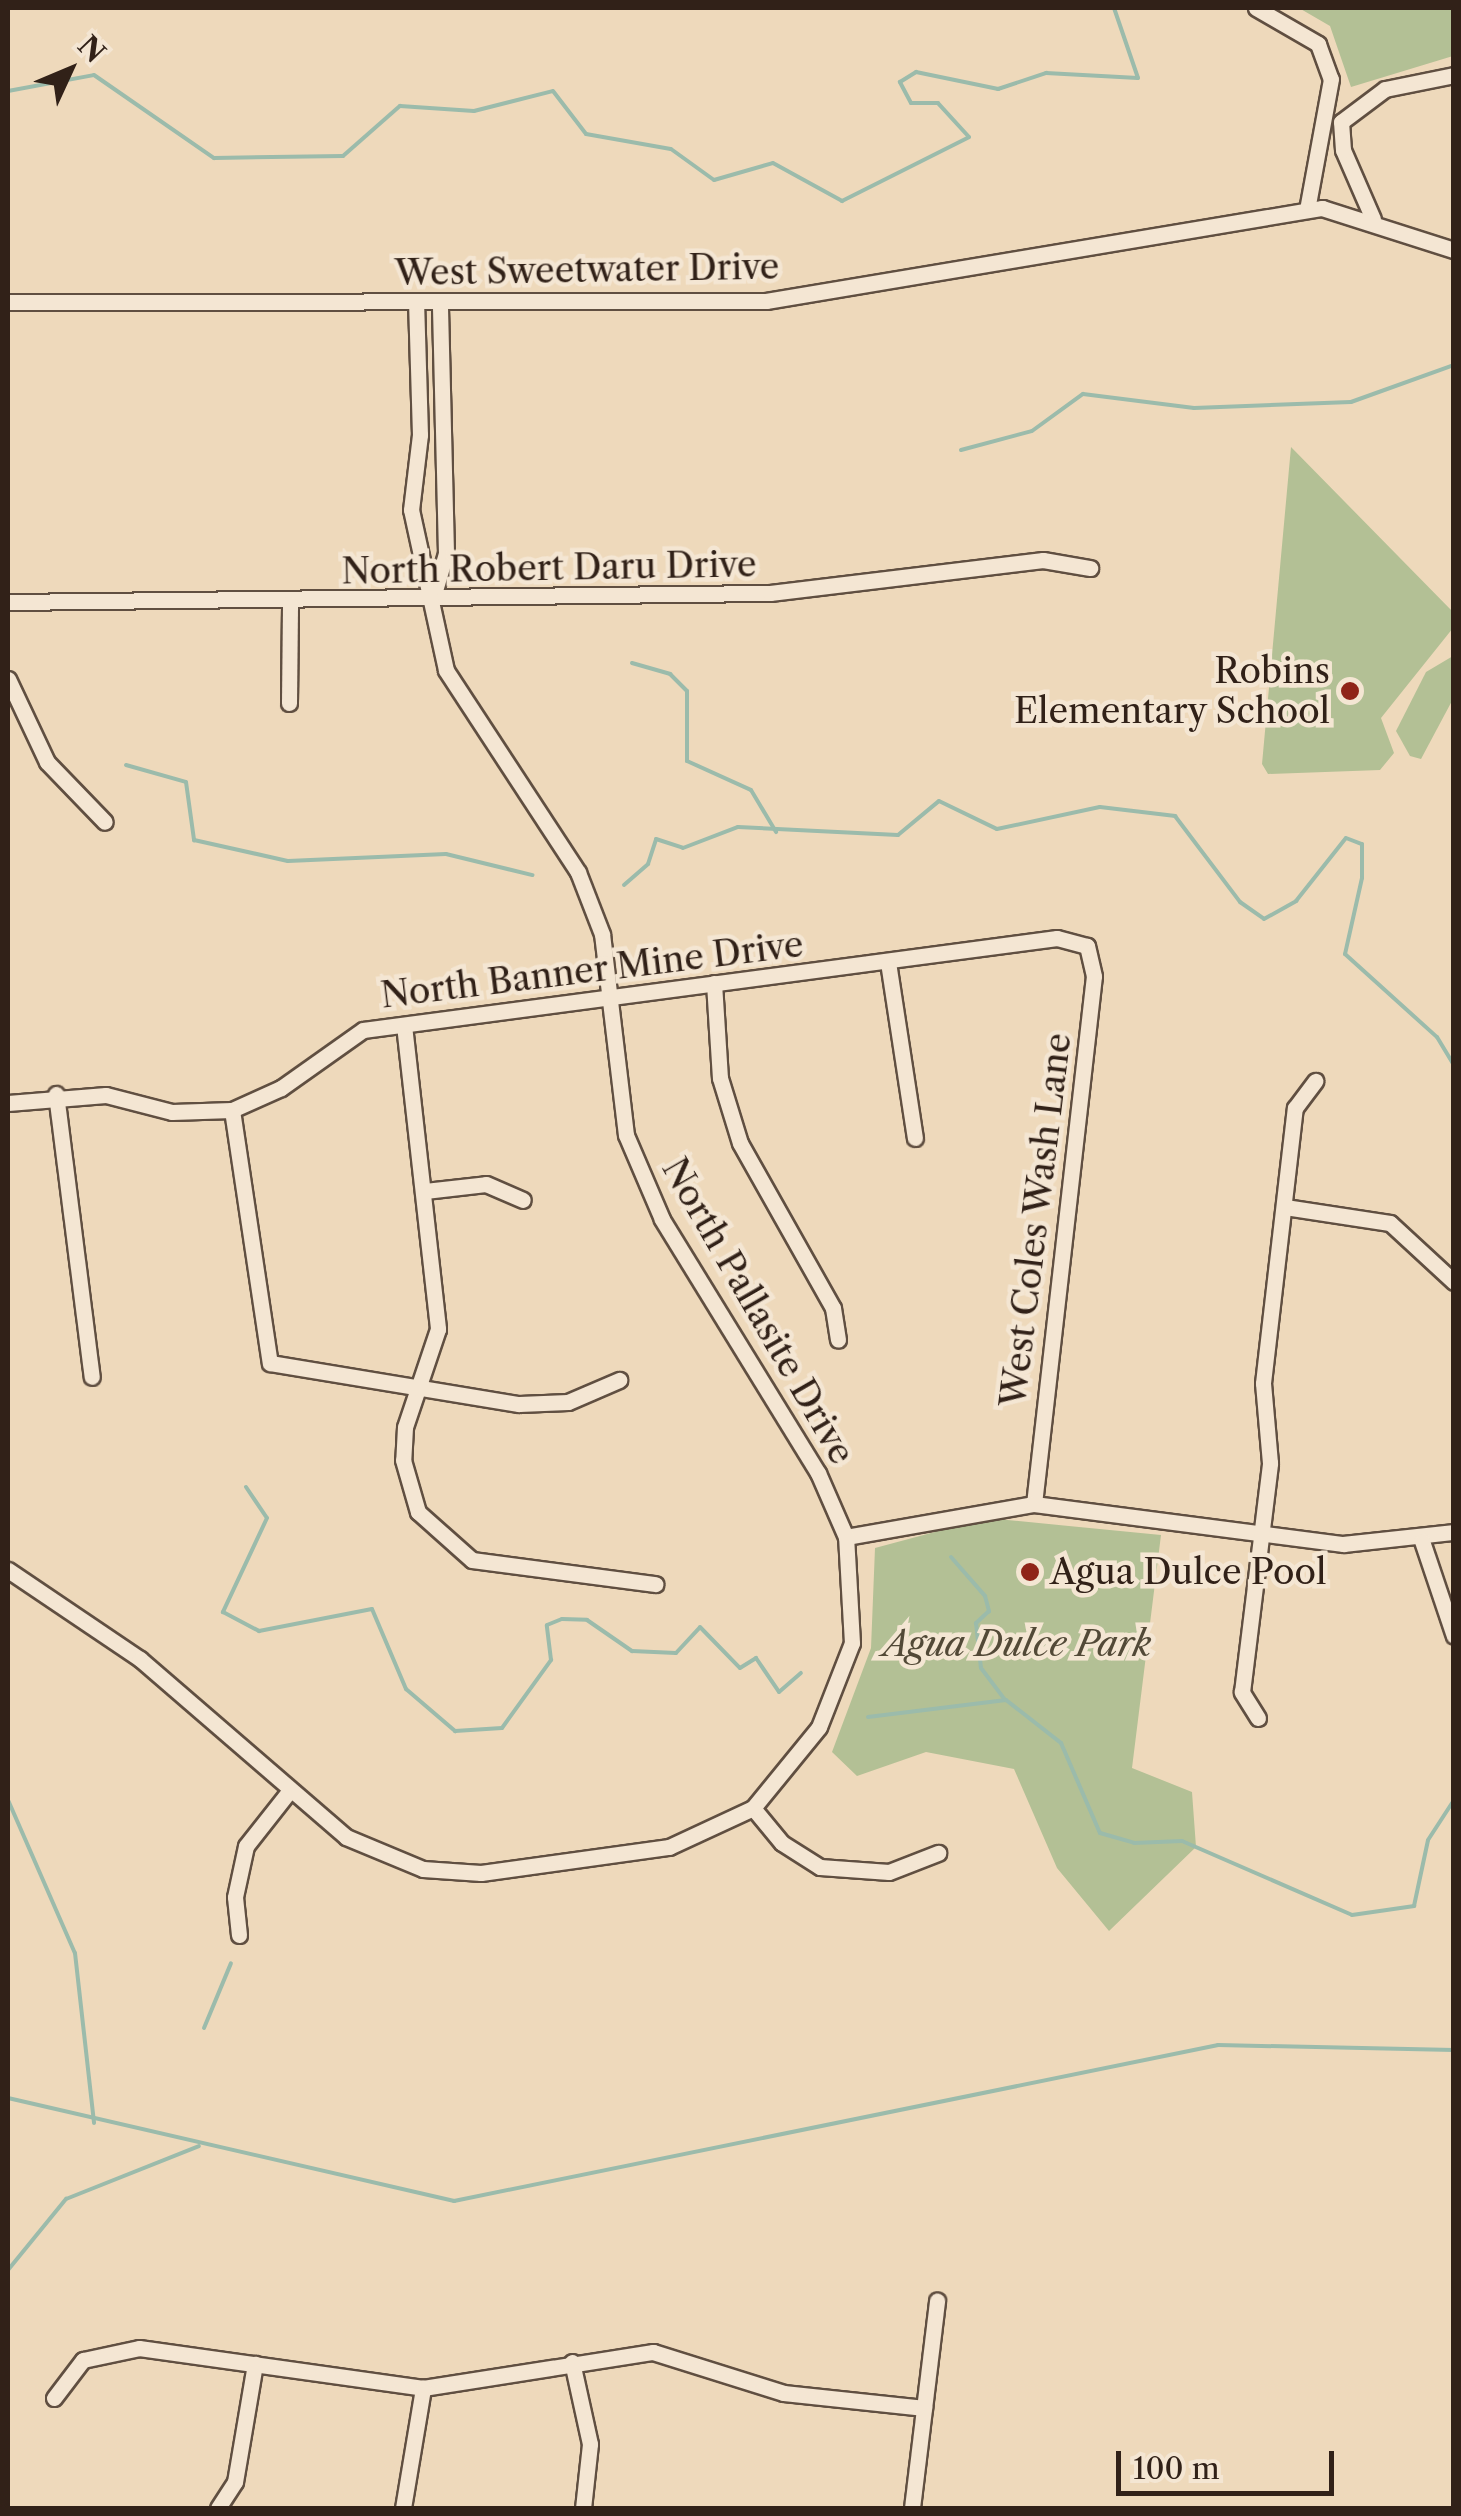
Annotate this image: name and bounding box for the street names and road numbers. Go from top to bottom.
street label: West Sweetwater Drive [394,246,780,294]
street label: North Robert Daru Drive [341,543,757,593]
street label: North Banner Mine Drive [378,923,806,1017]
street label: West Coles Wash Lane [992,1030,1080,1410]
street label: North Pallasite Drive [653,1151,863,1471]

